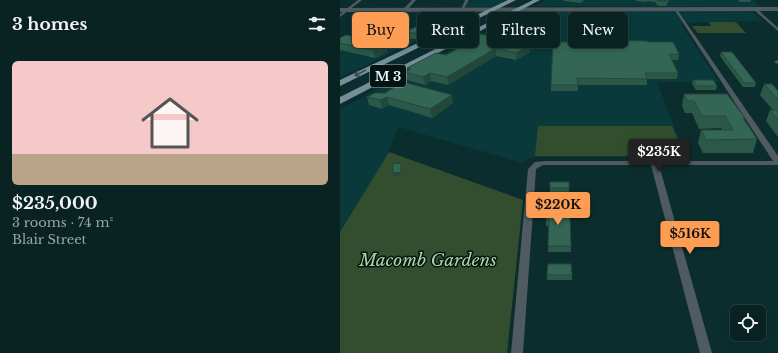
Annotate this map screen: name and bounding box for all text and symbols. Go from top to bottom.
chip: Buy [352,12,409,48]
chip: Rent [417,12,479,48]
chip: Filters [487,12,560,48]
chip: New [568,12,628,48]
icon: filters [306,13,328,35]
text: 3 homes [12,14,87,35]
road number: M 3 [370,65,406,87]
one-way arrow [354,70,366,77]
icon: home [134,87,206,159]
pin: $235K [631,139,687,173]
text: $235K [637,143,681,160]
pin: $220K [530,192,586,226]
text: $235,000 [12,193,98,214]
text: $220K [535,196,581,213]
text: 3 rooms · 74 m² [12,214,113,231]
pin: $516K [662,221,718,255]
text: $516K [669,225,711,242]
text: Blair Street [12,231,87,248]
park label: Macomb Gardens [358,250,497,271]
map controls [730,305,766,341]
button: locate [730,305,766,341]

